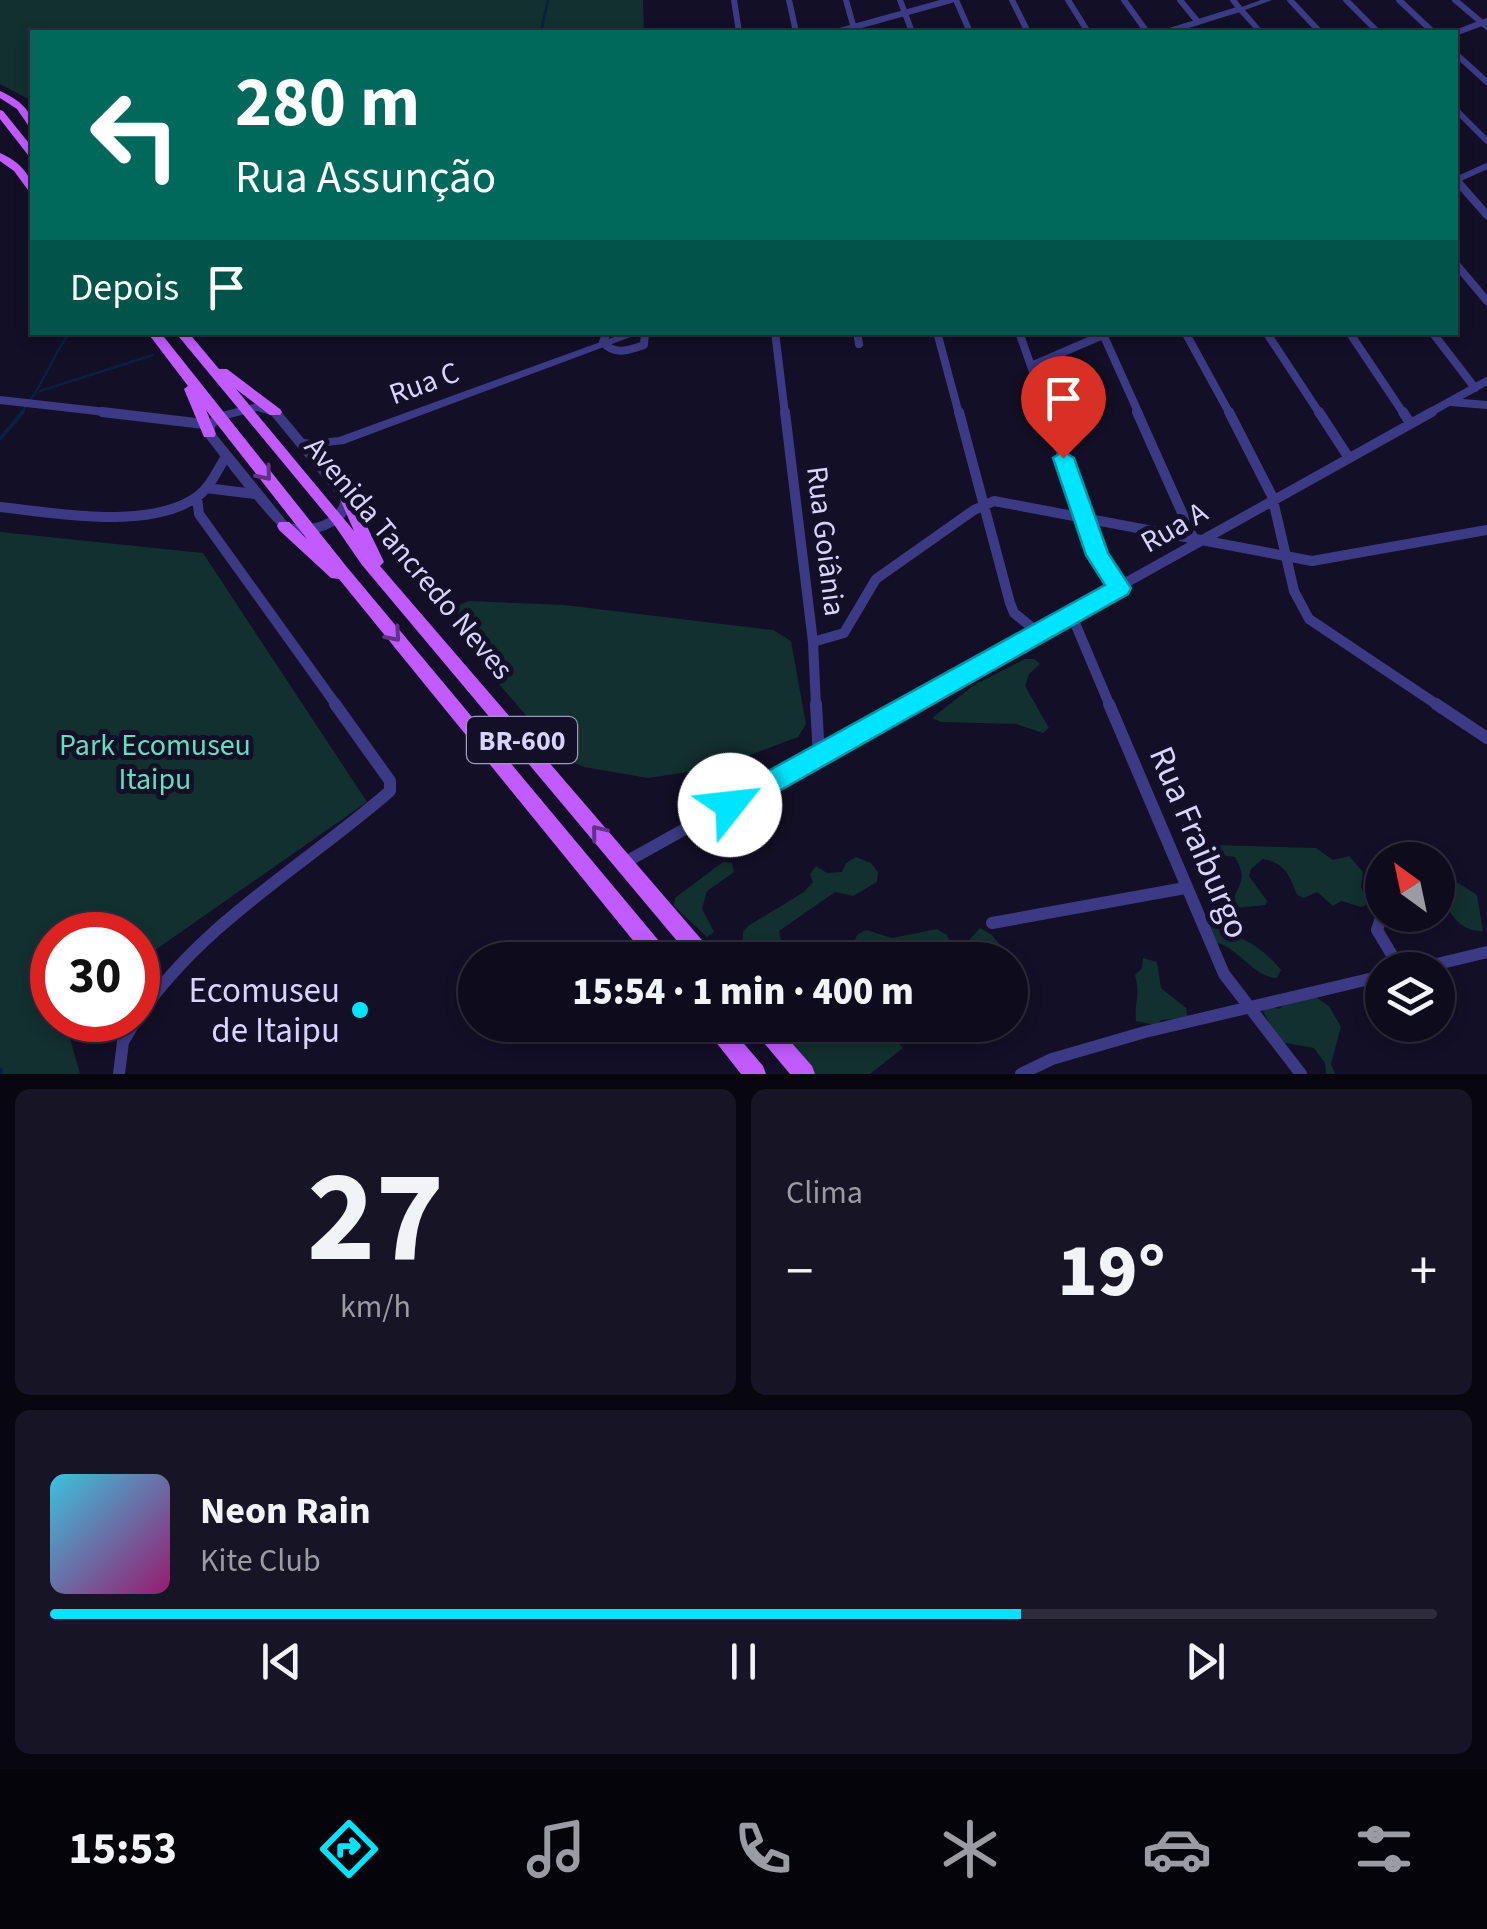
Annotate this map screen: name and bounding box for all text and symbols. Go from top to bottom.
text: 280 m [235,53,420,153]
icon: left [70,70,200,200]
text: Rua Assunção [235,146,496,210]
icon: arrive [199,260,254,315]
text: Depois [70,261,179,315]
street label: Rua C [383,351,465,416]
pin [1021,356,1106,459]
icon: arrive [1036,371,1091,426]
street label: Avenida Tancredo Neves [294,428,523,689]
one-way arrow [253,463,271,481]
street label: Rua Goiânia [795,464,856,618]
street label: Rua A [1133,491,1216,564]
one-way arrow [383,623,401,642]
road number: BR-600 [467,717,577,763]
park label: Park Ecomuseu Itaipu [59,724,251,801]
street label: Rua Fraiburgo [1136,739,1262,946]
position arrow [678,753,782,857]
one-way arrow [592,826,610,844]
north arrow [1365,842,1455,932]
map controls [1365,842,1455,1042]
speed limit sign: 30 [30,912,160,1042]
button: layers [1365,952,1455,1042]
text: 15:54 · 1 min · 400 m [572,965,914,1019]
place label: Ecomuseu de Itaipu [189,966,340,1056]
marker: Ecomuseu de Itaipu [349,999,371,1021]
text: 27 [307,1126,444,1311]
text: Clima [786,1170,863,1216]
text: 19° [1058,1218,1165,1325]
text: − [786,1233,813,1311]
text: + [1410,1233,1437,1311]
text: km/h [340,1284,411,1330]
text: Neon Rain [200,1484,371,1538]
text: Kite Club [200,1538,321,1584]
icon: previous [254,1634,309,1689]
icon: pause [716,1634,771,1689]
icon: next [1178,1634,1233,1689]
icon: directions [314,1814,384,1884]
icon: music [521,1814,591,1884]
icon: phone [728,1814,798,1884]
icon: climate [935,1814,1005,1884]
icon: car [1142,1814,1212,1884]
icon: filters [1349,1814,1419,1884]
text: 15:53 [68,1817,177,1881]

